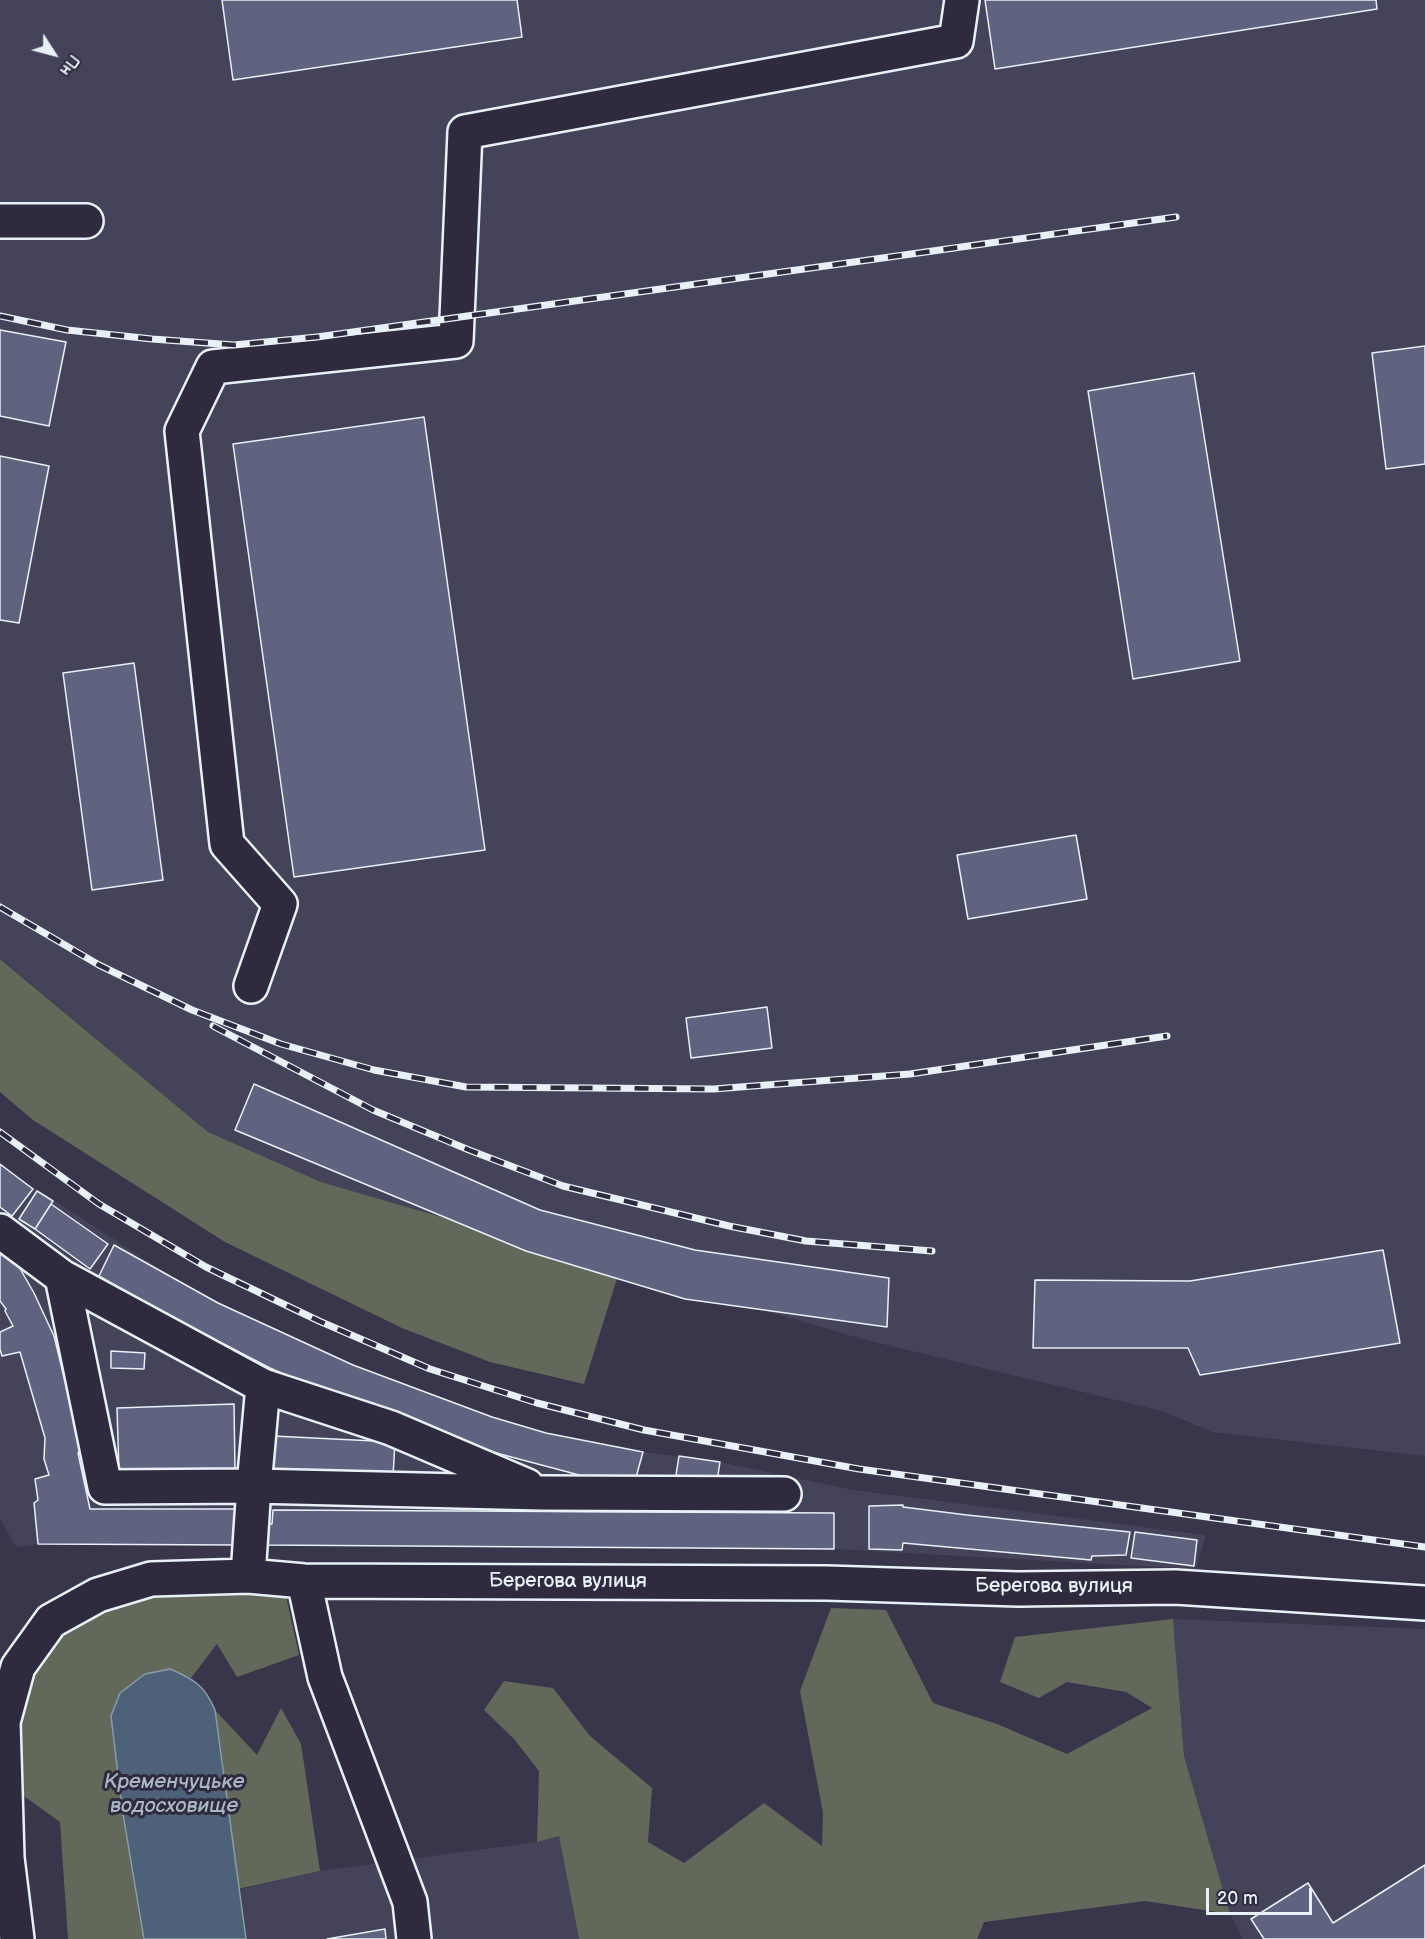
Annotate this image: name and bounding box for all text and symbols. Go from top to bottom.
north arrow [24,24,84,84]
text: Пн [55,51,83,79]
street label: Берегова вулиця [489,1570,647,1594]
street label: Берегова вулиця [975,1575,1133,1599]
water label: Кременчуцьке водосховище [104,1770,244,1820]
scale bar [1209,1876,1316,1914]
text: 20 m [1217,1888,1258,1909]

